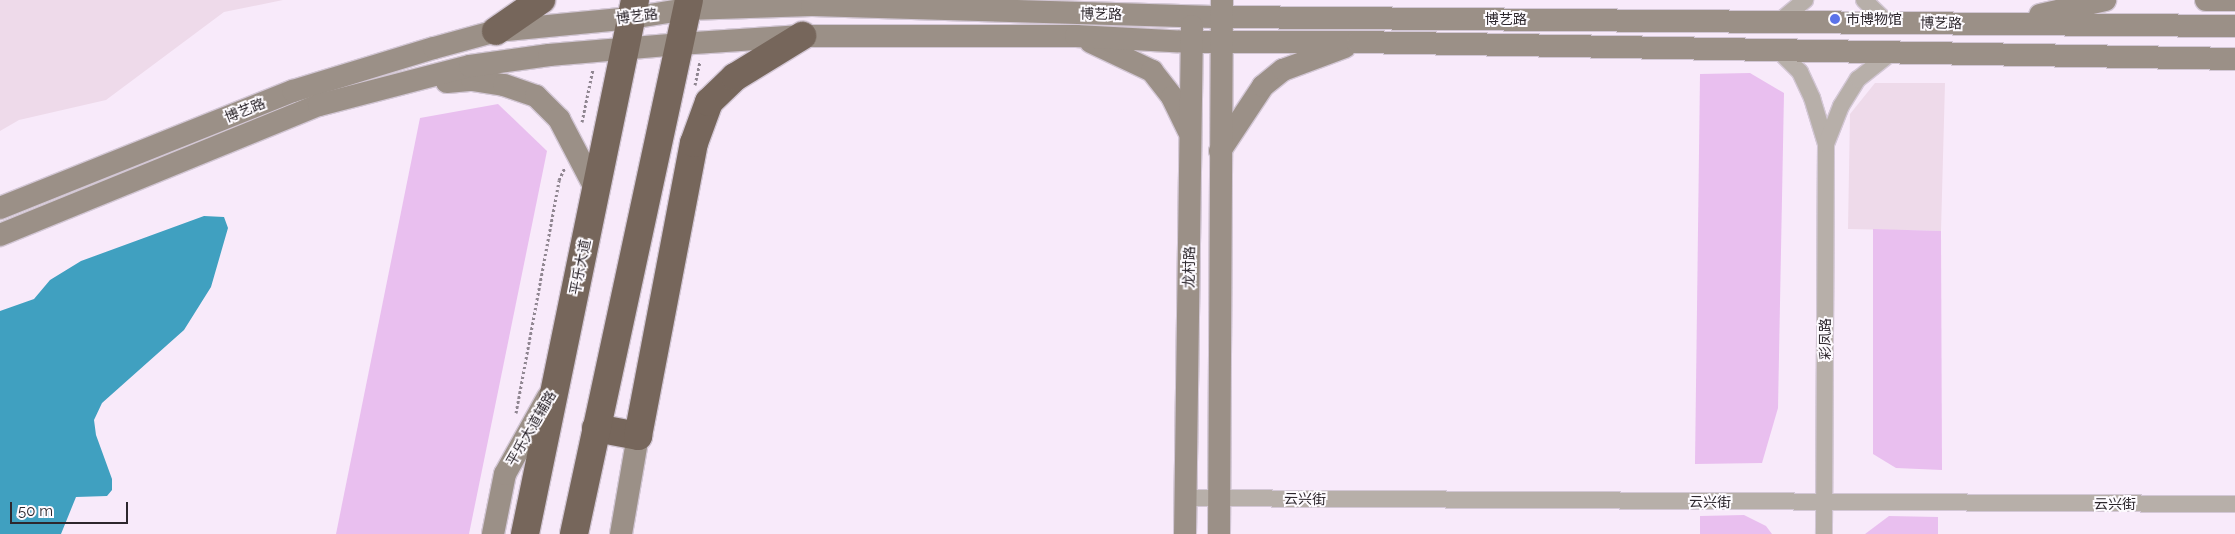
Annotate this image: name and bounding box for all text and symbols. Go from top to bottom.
street label: 博艺路 [615,5,659,27]
street label: 博艺路 [1080,5,1122,23]
street label: 博艺路 [1485,11,1527,27]
place label: 市博物馆 [1846,11,1902,27]
marker: 市博物馆 [1828,12,1842,26]
street label: 博艺路 [1920,14,1962,32]
street label: 博艺路 [222,94,268,126]
street label: 平乐大道 [566,238,594,296]
street label: 龙村路 [1180,246,1198,288]
street label: 彩凤路 [1817,318,1833,360]
street label: 平乐大道辅路 [503,387,559,469]
street label: 云兴街 [1284,490,1326,508]
scale bar [12,492,130,524]
street label: 云兴街 [1689,493,1731,511]
street label: 云兴街 [2094,496,2136,512]
text: 50 m [18,502,53,520]

